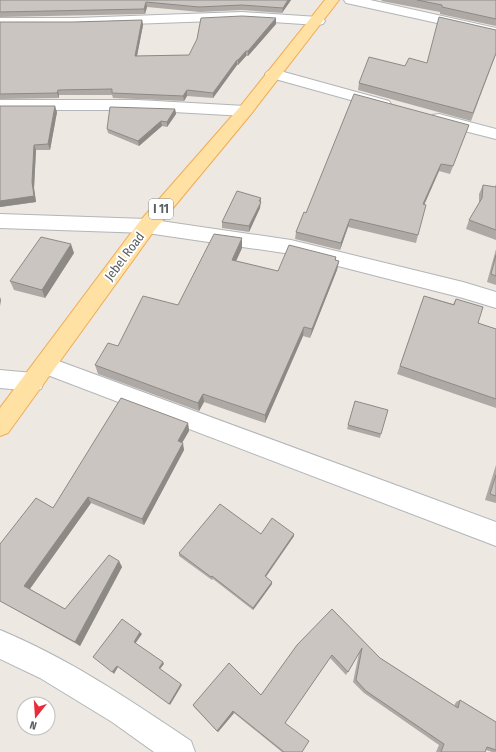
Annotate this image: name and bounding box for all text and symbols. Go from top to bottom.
road number: I 11 [149,199,173,219]
street label: Jebel Road [101,229,147,283]
north arrow [16,696,56,736]
text: N [28,718,38,732]

